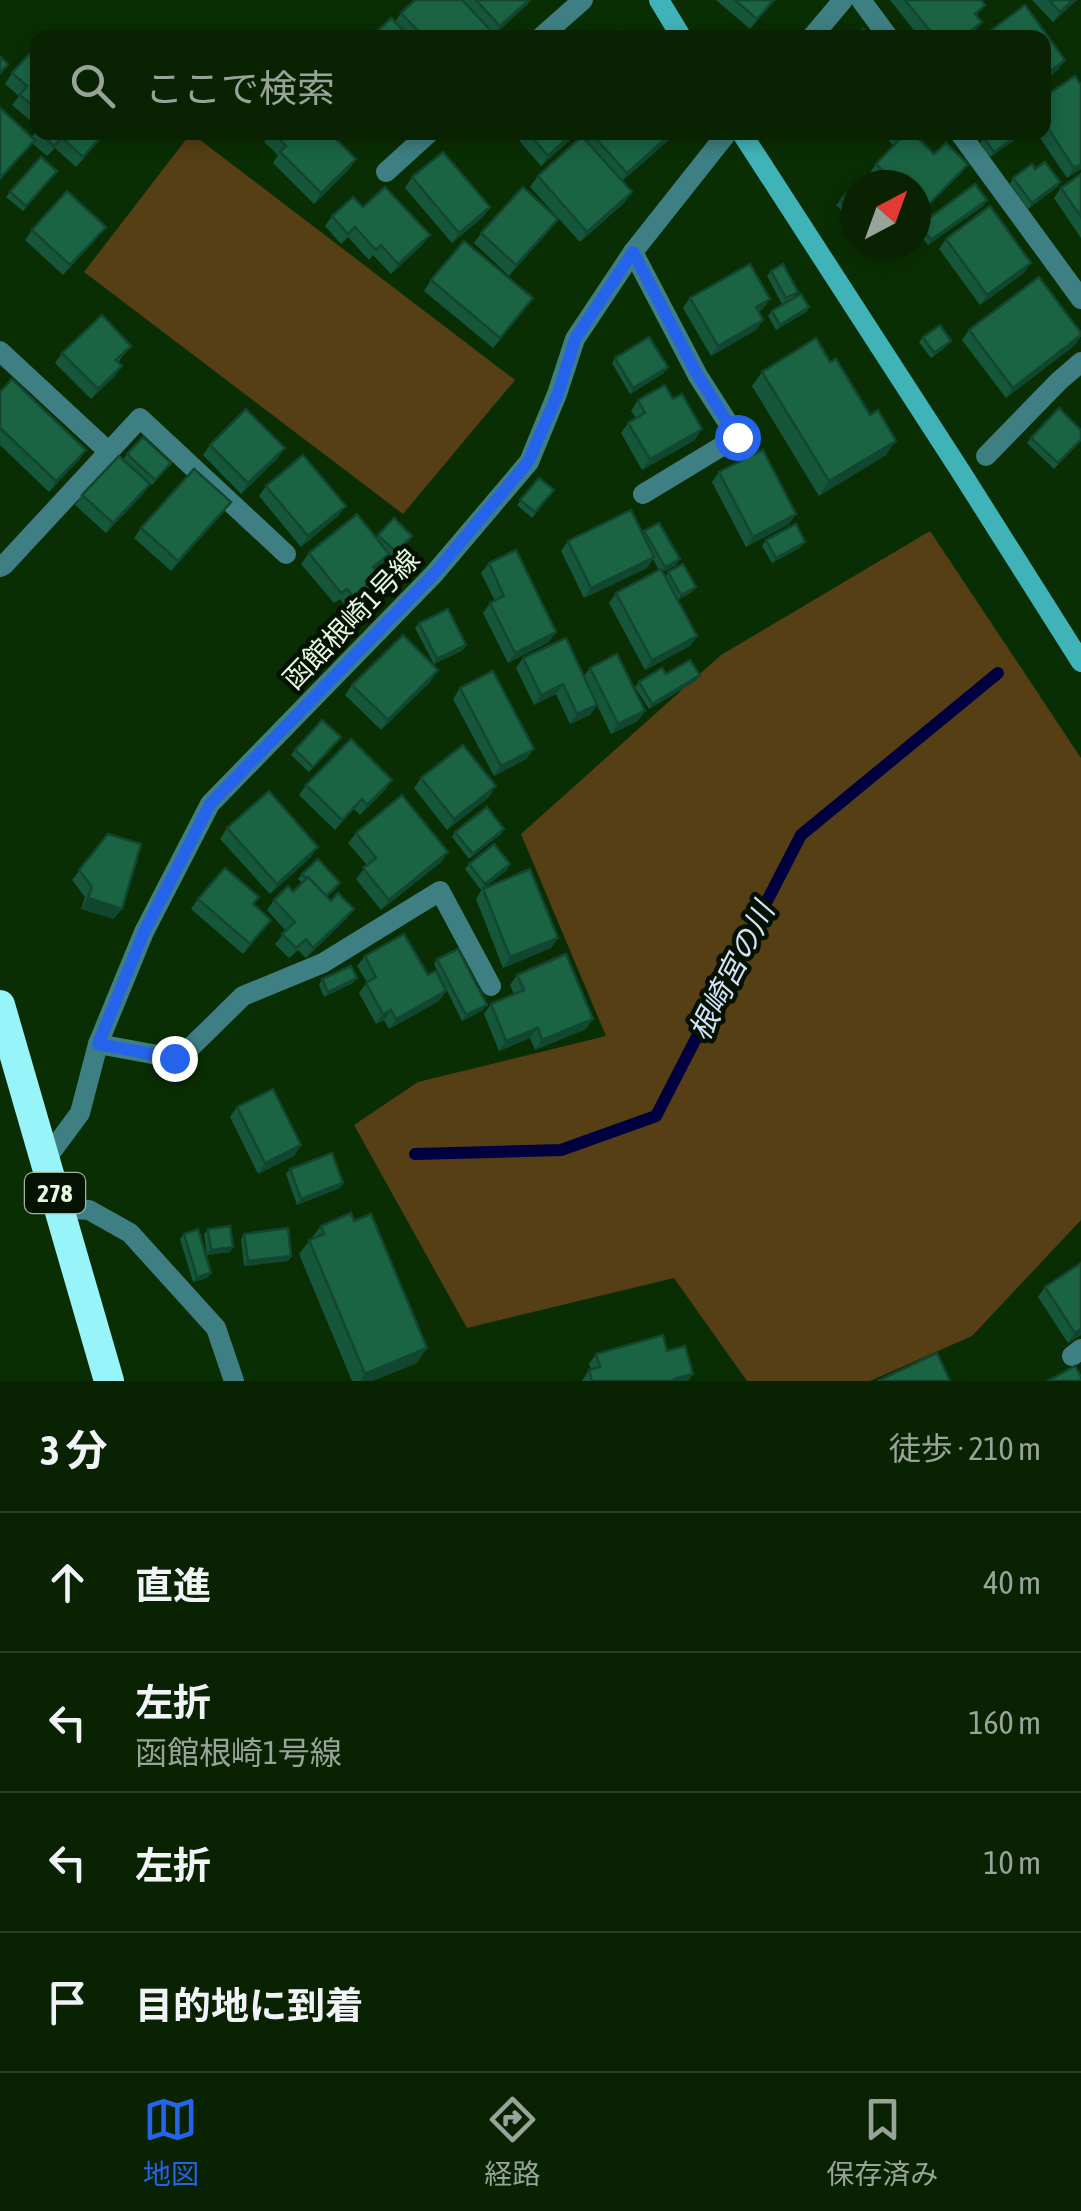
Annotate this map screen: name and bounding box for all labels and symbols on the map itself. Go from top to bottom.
north arrow [841,170,931,260]
route start [715,415,761,461]
street label: 函館根崎1号線 [277,543,425,695]
water label: 根崎宮の川 [682,894,782,1046]
route end [152,1036,198,1082]
road number: 278 [25,1173,85,1213]

